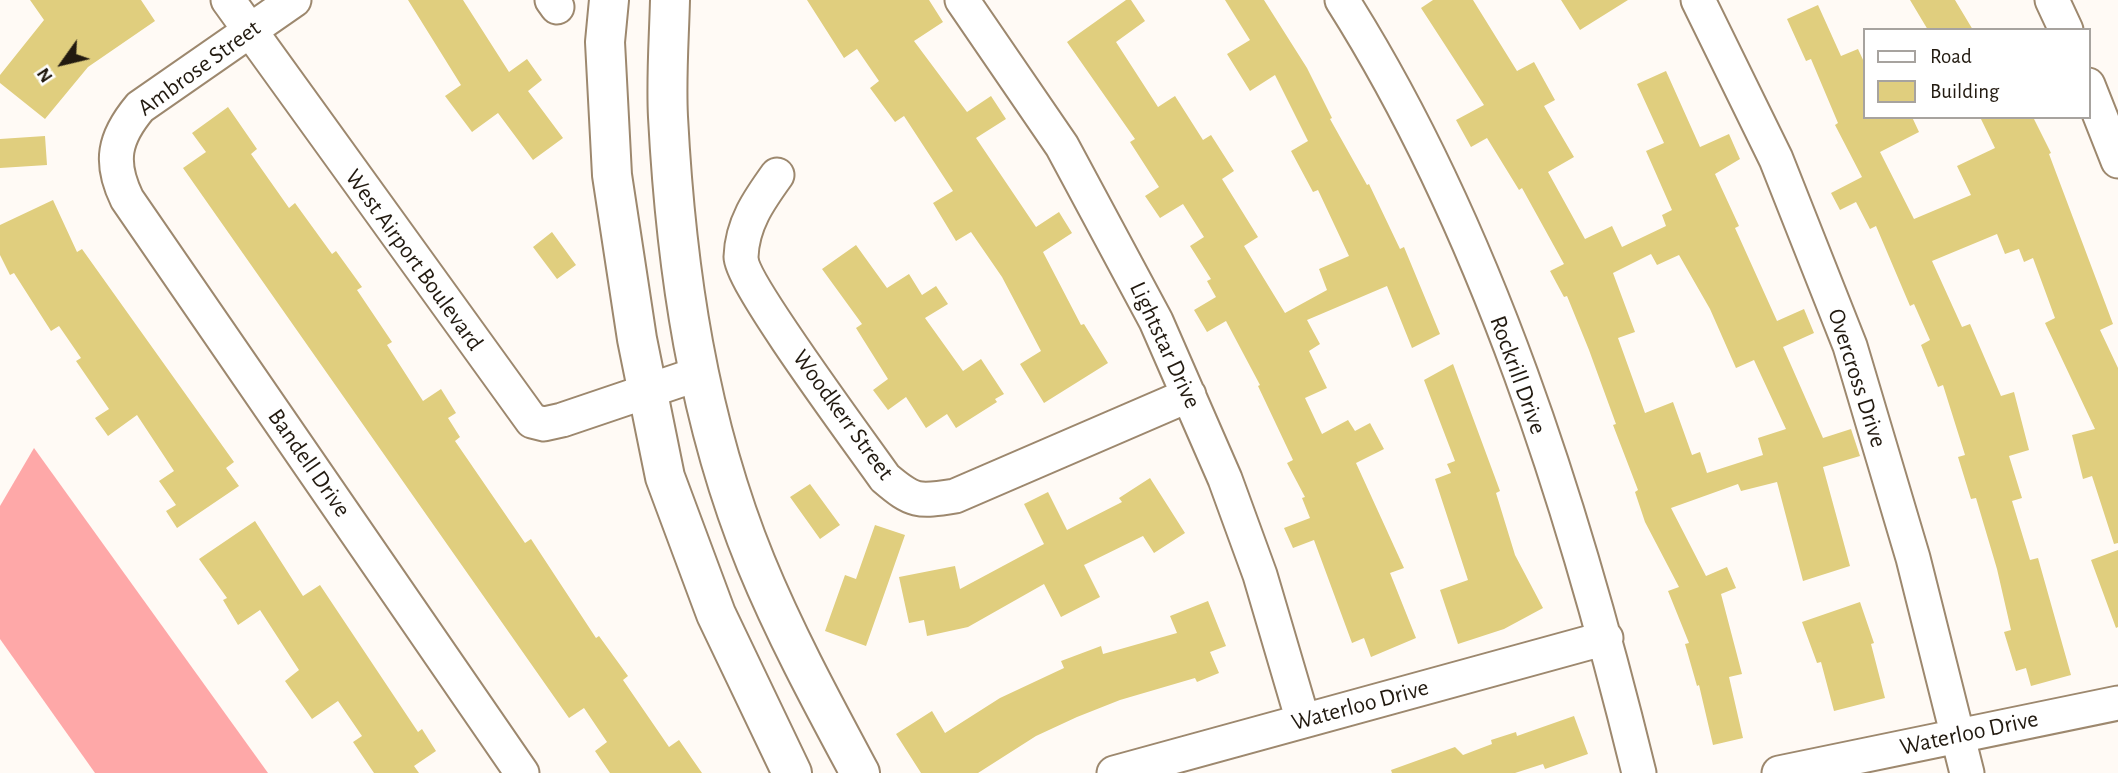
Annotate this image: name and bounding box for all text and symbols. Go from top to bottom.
street label: Ambrose Street [132,14,266,122]
north arrow [28,28,98,98]
legend [1862,28,2090,119]
text: Road [1930,46,1972,67]
text: N [34,64,57,86]
text: Building [1930,81,1999,102]
street label: West Airport Boulevard [339,164,489,356]
street label: Lightstar Drive [1123,277,1207,413]
street label: Overcross Drive [1821,305,1893,451]
street label: Rockrill Drive [1483,312,1553,438]
street label: Woodkerr Street [786,344,900,486]
street label: Bandell Drive [261,403,357,523]
street label: Waterloo Drive [1288,673,1432,737]
street label: Waterloo Drive [1897,704,2041,762]

